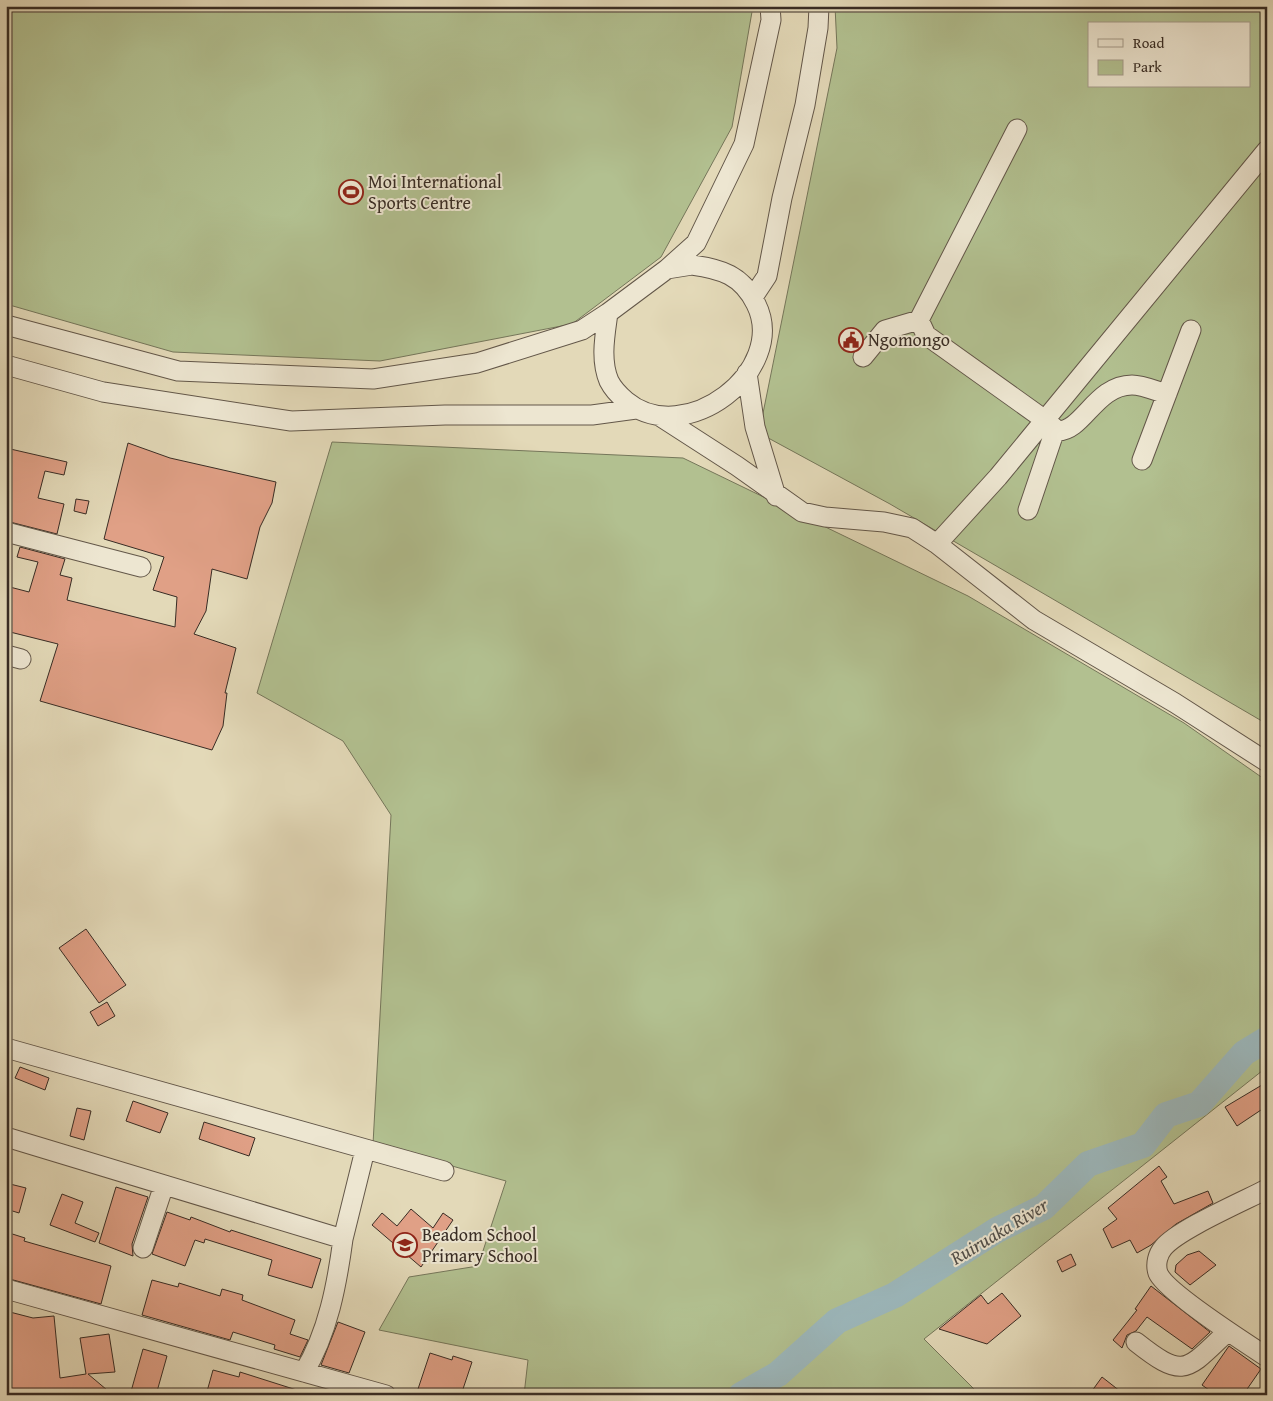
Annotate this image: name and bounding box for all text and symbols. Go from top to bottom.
legend [1088,22,1250,88]
text: Road [1133,32,1164,53]
text: Park [1133,56,1162,77]
place label: Moi International Sports Centre [368,168,502,216]
sports icon: Moi International Sports Centre [338,179,364,205]
place label: Ngomongo [868,326,950,353]
public building icon: Ngomongo [838,327,864,353]
water label: Ruiruaka River [944,1190,1054,1272]
place label: Beadom School Primary School [422,1221,538,1269]
school or university icon: Beadom School Primary School [392,1232,418,1258]

